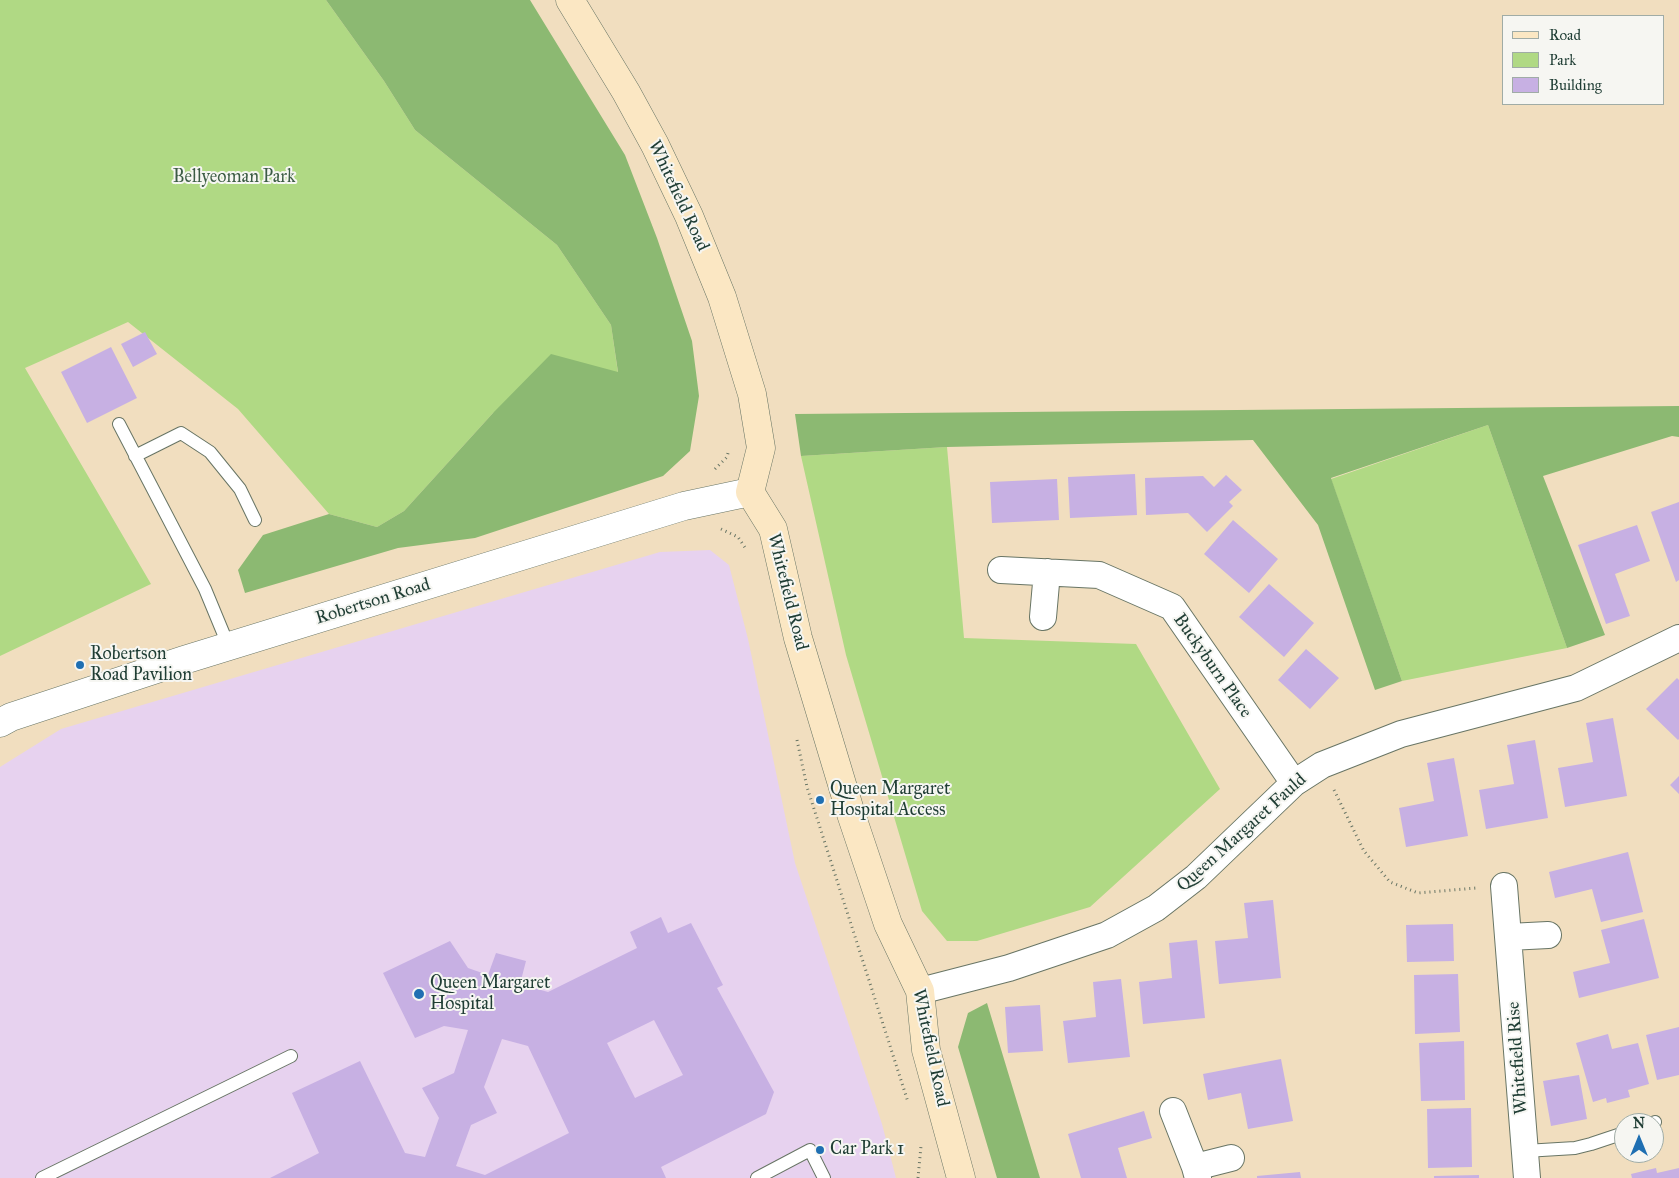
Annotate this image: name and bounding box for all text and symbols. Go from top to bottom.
legend [1502,15,1664,105]
text: Road [1549,26,1581,44]
text: Park [1549,51,1576,69]
text: Building [1549,76,1602,94]
street label: Whitefield Road [643,137,713,255]
park label: Bellyeoman Park [173,167,295,189]
street label: Whitefield Road [762,531,812,653]
street label: Robertson Road [313,574,433,630]
street label: Buckyburn Place [1168,610,1256,722]
place label: Robertson Road Pavilion [90,644,192,686]
marker: Robertson Road Pavilion [74,659,86,671]
street label: Queen Margaret Fauld [1173,769,1311,897]
place label: Queen Margaret Hospital Access [830,779,950,822]
marker: Queen Margaret Hospital Access [814,794,826,806]
place label: Queen Margaret Hospital [430,973,550,1016]
marker: Queen Margaret Hospital [412,987,426,1001]
street label: Whitefield Road [907,987,953,1109]
street label: Whitefield Rise [1503,1001,1533,1115]
north arrow [1614,1113,1664,1163]
text: N [1633,1115,1645,1132]
place label: Car Park 1 [830,1139,904,1161]
marker: Car Park 1 [814,1144,826,1156]

